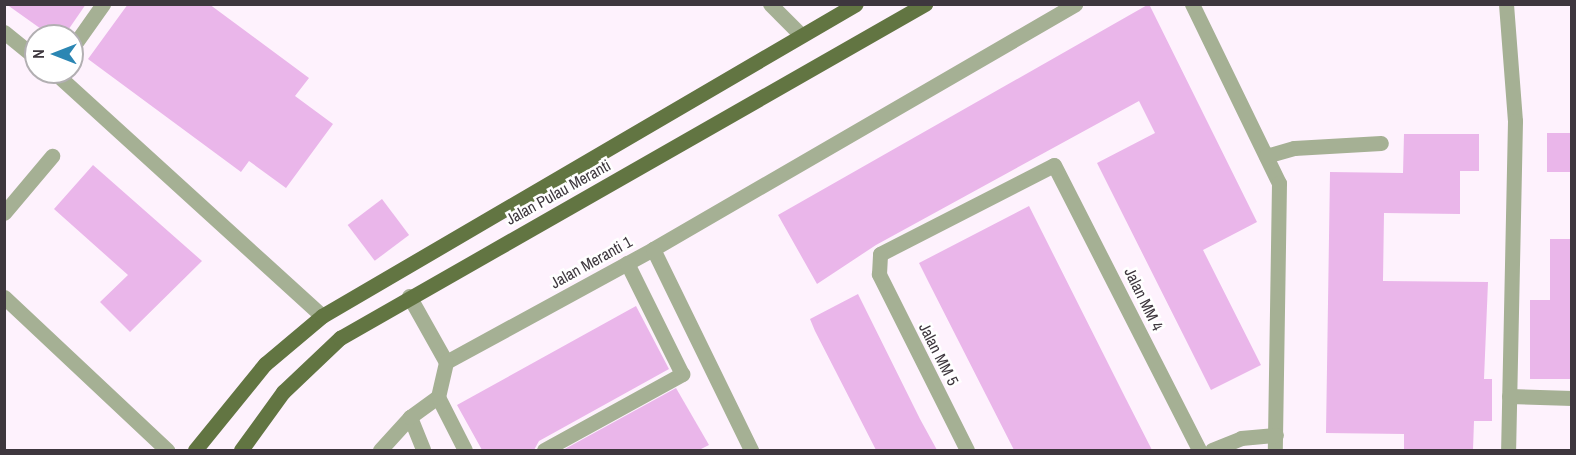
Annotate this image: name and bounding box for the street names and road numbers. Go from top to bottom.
street label: Jalan Pulau Meranti [502,155,614,229]
street label: Jalan Meranti 1 [547,232,635,292]
street label: Jalan MM 4 [1121,264,1167,334]
street label: Jalan MM 5 [915,319,963,389]

